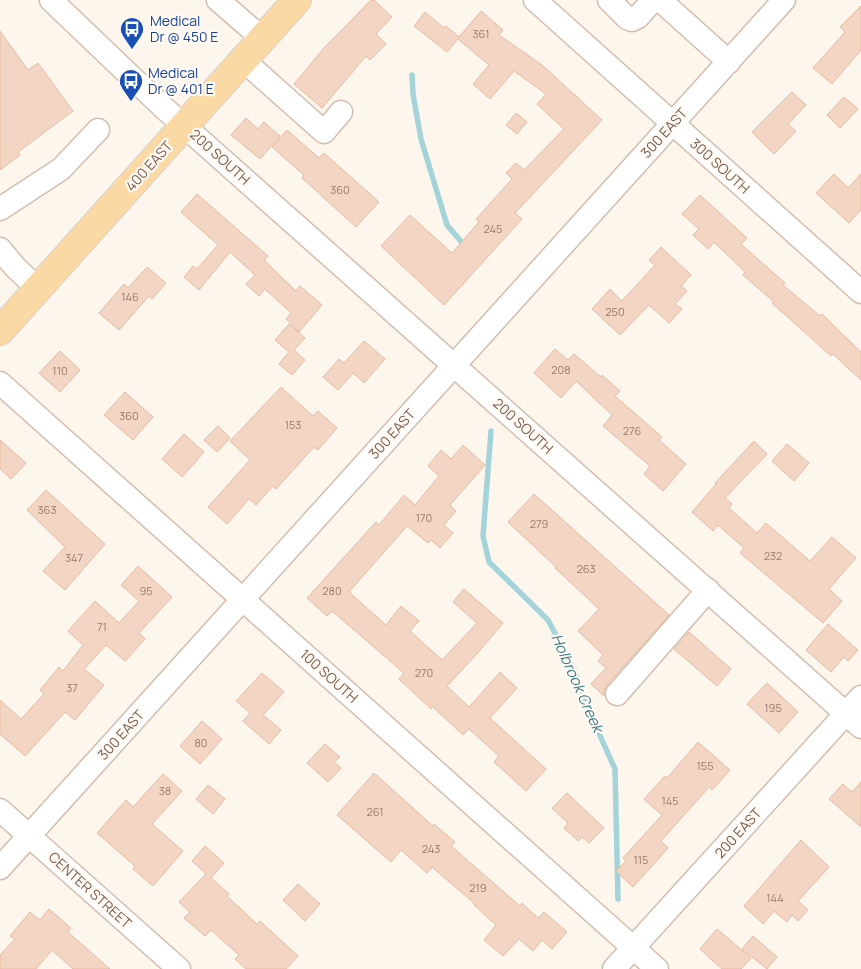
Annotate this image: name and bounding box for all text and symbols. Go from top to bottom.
place label: Medical Dr @ 450 E [150,11,218,46]
bus stop icon: Medical Dr @ 450 E [119,16,145,50]
house number: 361 [472,26,490,41]
place label: Medical Dr @ 401 E [148,63,214,98]
bus stop icon: Medical Dr @ 401 E [118,68,144,102]
street label: 300 EAST [636,103,692,162]
street label: 200 SOUTH [186,125,254,189]
street label: 300 SOUTH [686,134,754,197]
street label: 400 EAST [121,136,177,195]
house number: 360 [330,182,350,197]
house number: 245 [484,221,502,236]
house number: 146 [121,289,139,304]
house number: 250 [605,304,625,319]
house number: 208 [551,362,571,377]
house number: 110 [52,363,68,378]
street label: 200 SOUTH [489,394,557,458]
street label: 300 EAST [364,404,420,463]
house number: 360 [119,408,139,423]
house number: 153 [285,417,301,432]
house number: 276 [623,423,641,438]
house number: 363 [38,502,57,517]
house number: 170 [416,510,432,525]
house number: 279 [530,516,548,531]
house number: 232 [764,548,782,563]
house number: 347 [65,550,83,565]
house number: 263 [576,561,596,576]
house number: 95 [139,583,153,598]
house number: 280 [322,583,342,598]
house number: 71 [97,619,107,634]
water label: Holbrook Creek [546,630,610,738]
street label: 100 SOUTH [296,645,362,707]
house number: 270 [415,665,433,680]
house number: 37 [66,680,78,695]
house number: 195 [764,700,782,715]
street label: 300 EAST [93,705,149,764]
house number: 80 [194,735,208,750]
house number: 155 [697,758,714,773]
house number: 38 [159,783,171,798]
house number: 145 [661,793,679,808]
street label: 200 EAST [710,803,766,862]
house number: 261 [366,804,384,819]
house number: 243 [422,841,440,856]
street label: CENTER STREET [45,847,136,932]
house number: 115 [634,852,648,867]
house number: 219 [469,880,487,895]
house number: 144 [766,890,784,905]

